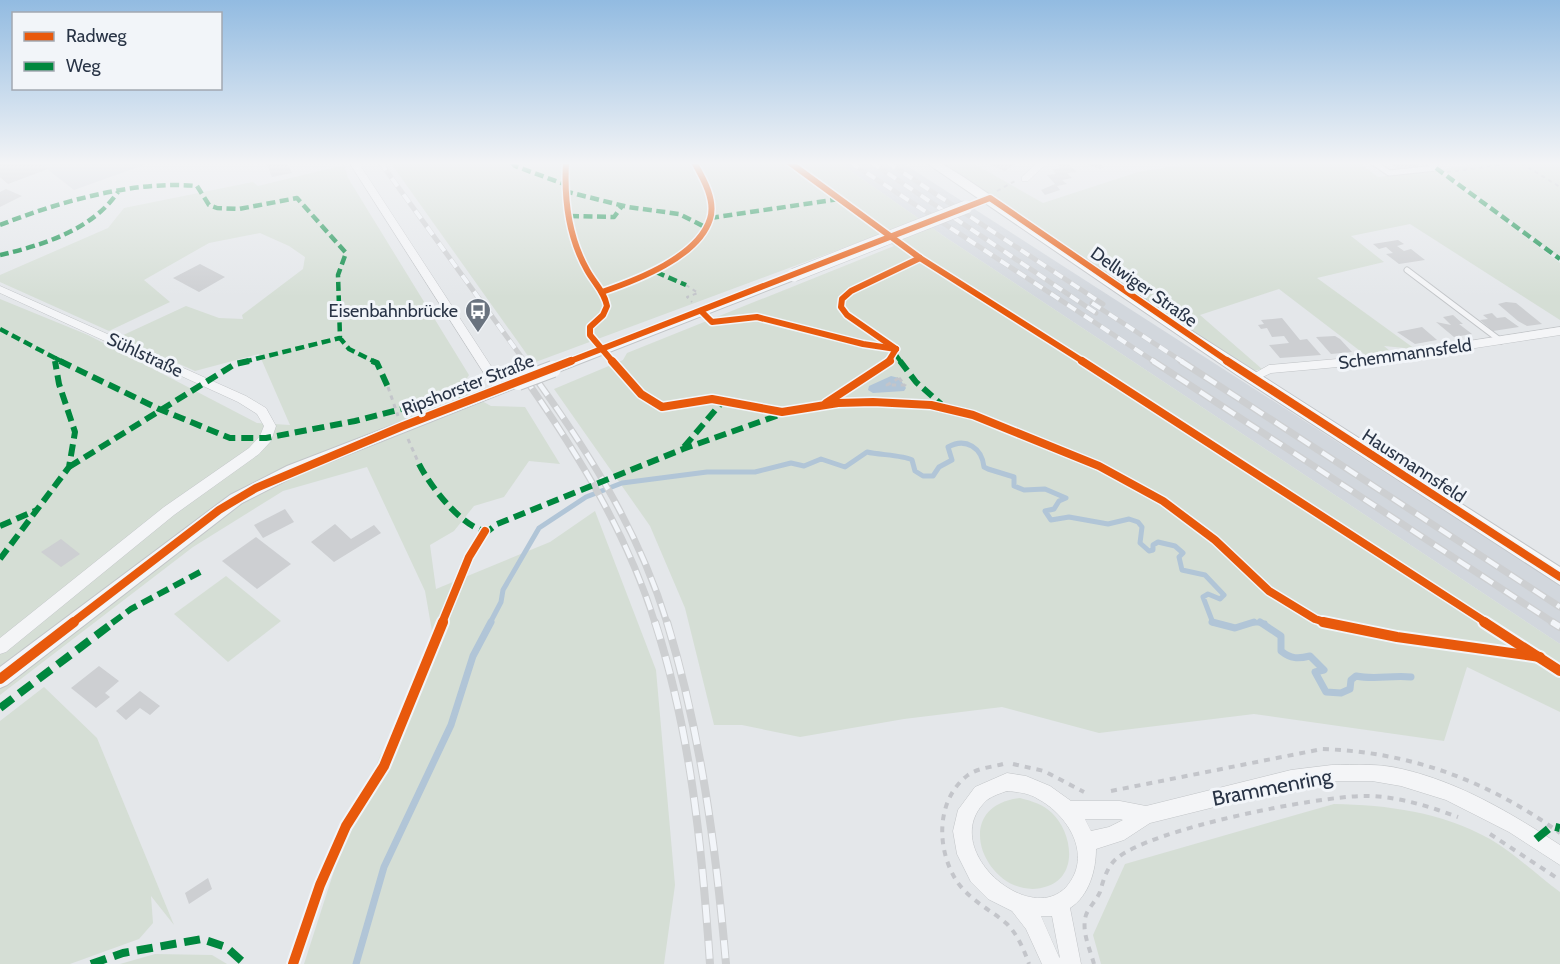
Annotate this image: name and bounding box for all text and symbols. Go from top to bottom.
legend [12,12,222,90]
text: Radweg [66,25,128,47]
text: Weg [66,55,102,77]
street label: Dellwiger Straße [1086,242,1202,332]
bus stop icon: Eisenbahnbrücke [463,296,493,334]
place label: Eisenbahnbrücke [328,300,458,322]
street label: Sühlstraße [104,328,186,382]
street label: Schemmannsfeld [1337,334,1473,374]
street label: Ripshorster Straße [399,350,537,420]
street label: Hausmannsfeld [1358,424,1470,508]
street label: Brammenring [1210,763,1335,811]

